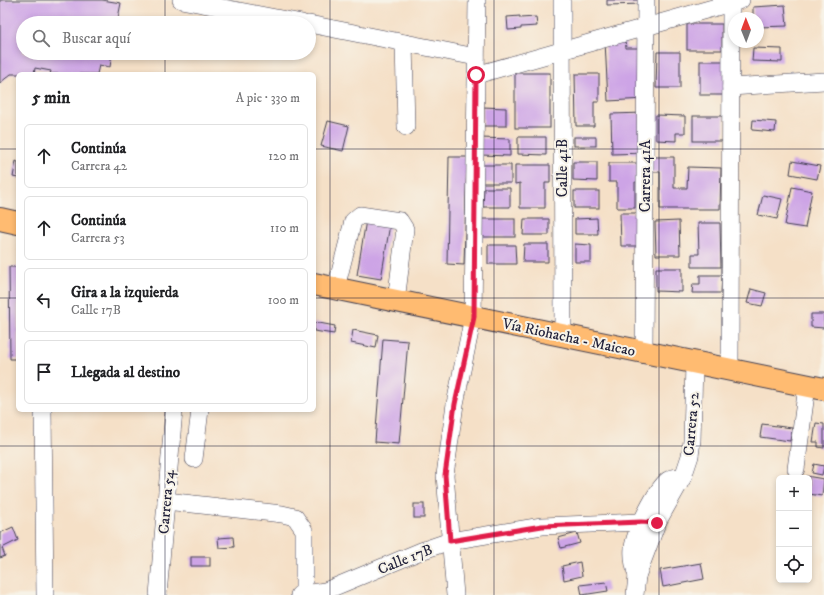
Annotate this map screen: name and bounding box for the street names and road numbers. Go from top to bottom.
street label: Calle 41B [553,139,572,197]
street label: Carrera 41A [636,139,655,212]
street label: Vía Riohacha - Maicao [500,314,637,361]
street label: Carrera 52 [679,391,704,457]
street label: Carrera 54 [154,469,179,535]
street label: Calle 17B [375,540,435,579]

